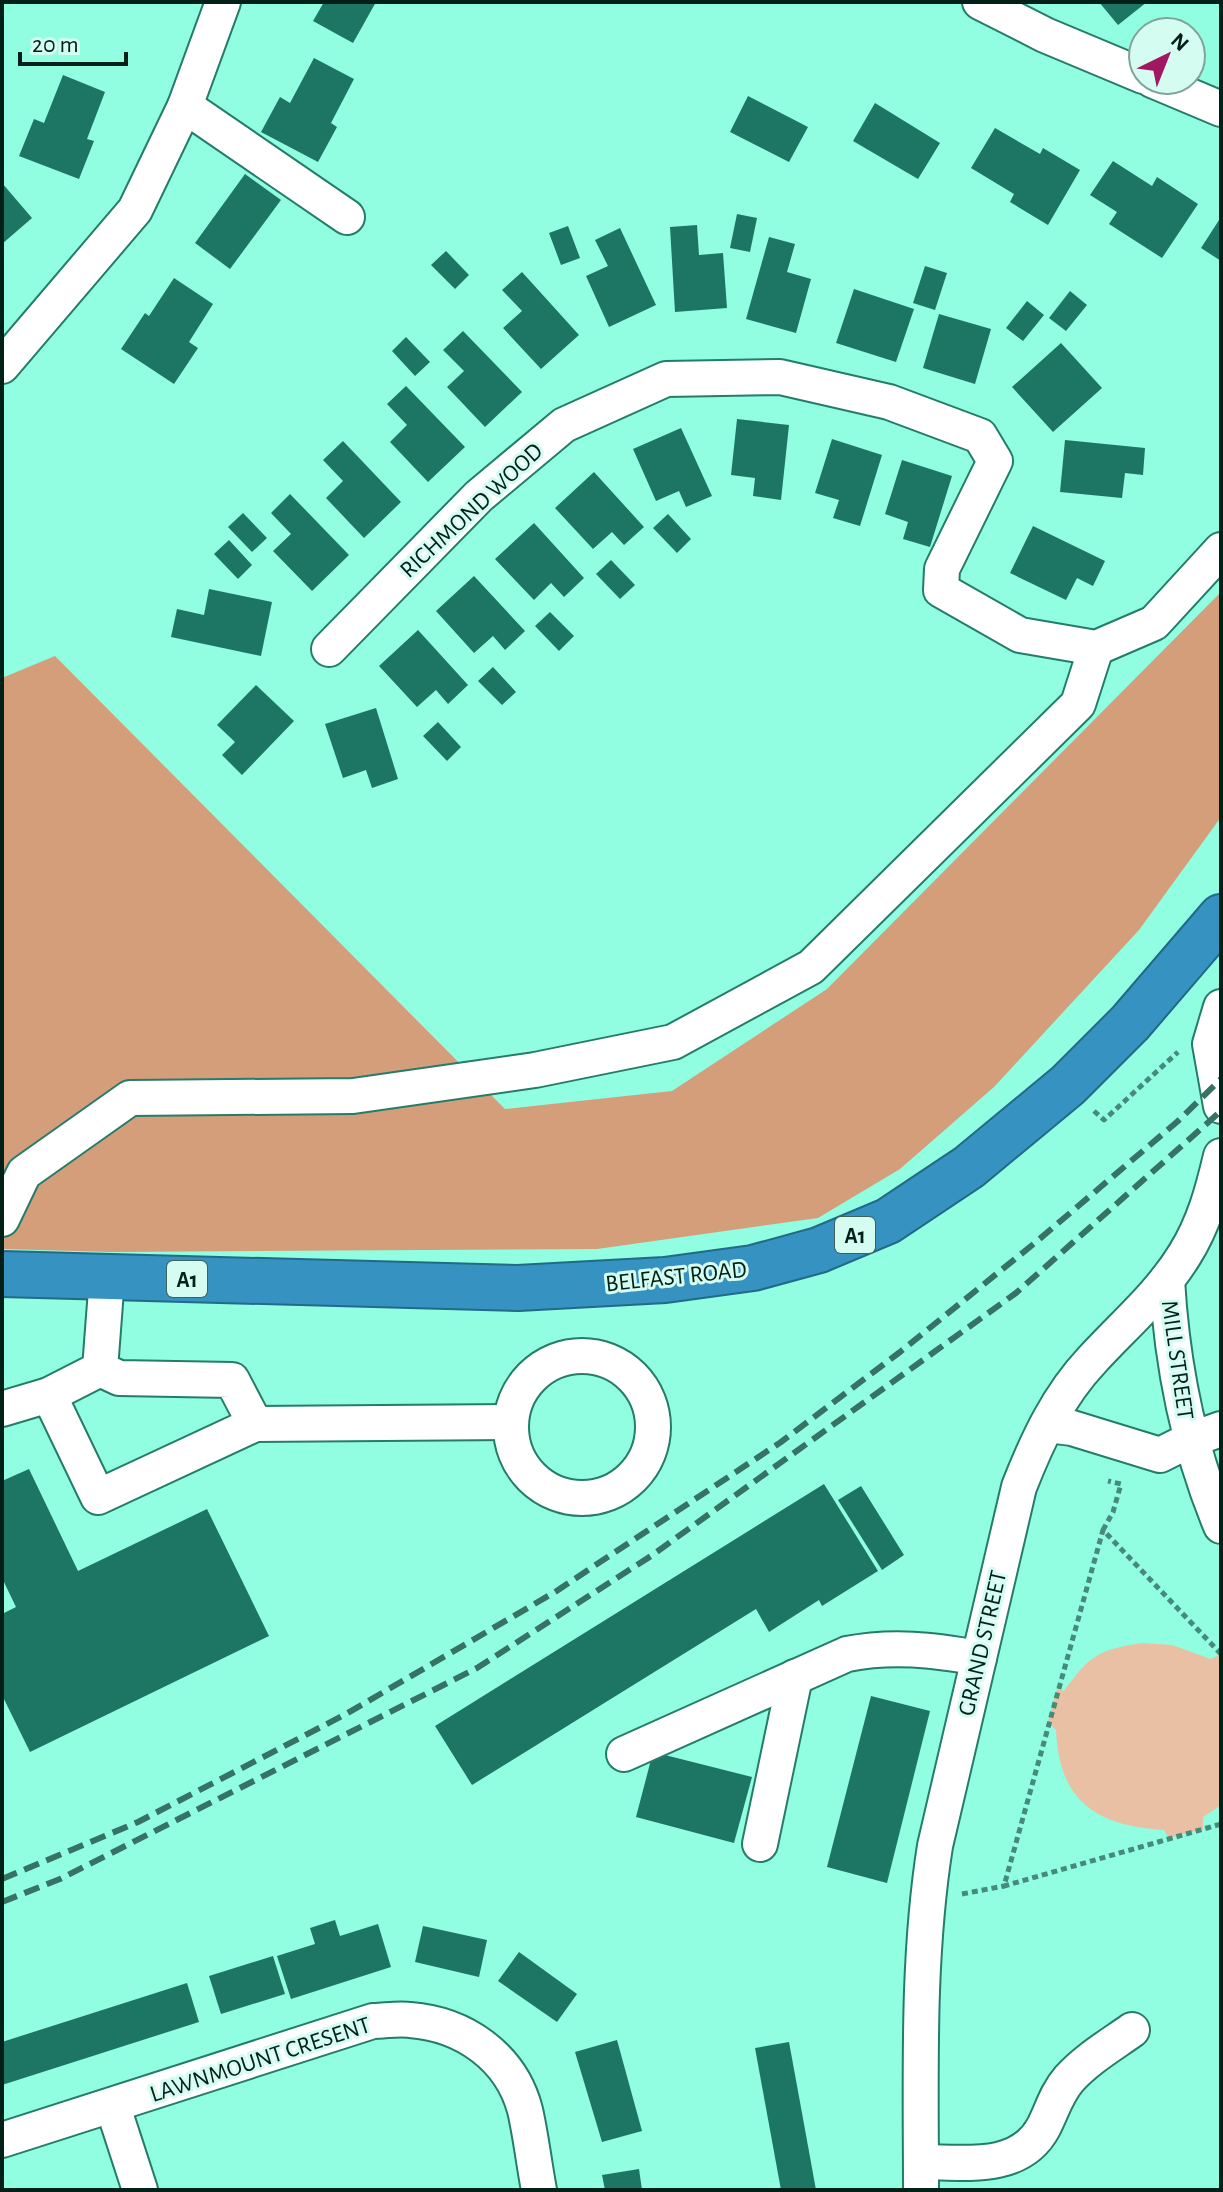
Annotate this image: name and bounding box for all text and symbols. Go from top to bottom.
scale bar [20,16,126,66]
north arrow [1127,16,1207,96]
text: N [1167,29,1193,55]
text: 20 m [32,33,79,57]
street label: RICHMOND WOOD [396,439,548,583]
road number: A1 [835,1217,875,1253]
street label: BELFAST ROAD [604,1258,748,1296]
road number: A1 [167,1261,207,1297]
street label: MILL STREET [1157,1299,1197,1422]
street label: GRAND STREET [955,1568,1011,1718]
street label: LAWNMOUNT CRESENT [147,2013,374,2107]

